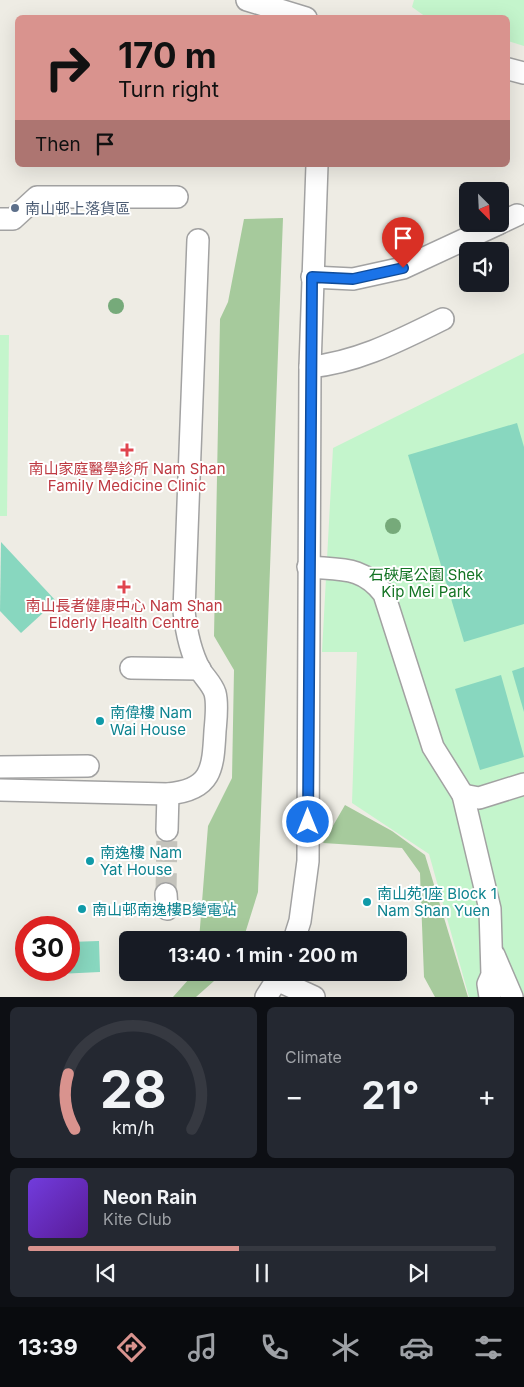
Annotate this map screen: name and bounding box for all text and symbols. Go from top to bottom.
text: 170 m [118,34,217,76]
icon: right [35,35,100,100]
text: Turn right [118,76,219,102]
icon: arrive [91,130,119,158]
text: Then [35,133,81,156]
north arrow [459,182,509,232]
map controls [459,182,509,292]
place label: 南山邨上落貨區 [25,199,130,218]
marker: 南山邨上落貨區 [9,202,21,214]
pin [382,217,424,268]
icon: arrive [389,224,417,252]
button: sound [459,242,509,292]
marker: 南山家庭醫學診所 Nam Shan Family Medicine Clinic [120,443,134,457]
place label: 南山家庭醫學診所 Nam Shan Family Medicine Clinic [28,459,226,495]
park label: 石硤尾公園 Shek Kip Mei Park [369,565,484,601]
marker: 南山長者健康中心 Nam Shan Elderly Health Centre [117,580,131,594]
place label: 南山長者健康中心 Nam Shan Elderly Health Centre [25,596,223,632]
place label: 南偉樓 Nam Wai House [110,703,192,739]
marker: 南偉樓 Nam Wai House [94,715,106,727]
position arrow [281,795,333,847]
place label: 南逸樓 Nam Yat House [100,843,182,879]
marker: 南逸樓 Nam Yat House [84,855,96,867]
place label: 南山苑1座 Block 1 Nam Shan Yuen [377,884,497,920]
marker: 南山苑1座 Block 1 Nam Shan Yuen [361,896,373,908]
place label: 南山邨南逸樓B變電站 [92,900,237,919]
marker: 南山邨南逸樓B變電站 [76,903,88,915]
speed limit sign: 30 [15,916,80,981]
text: 13:40 · 1 min · 200 m [168,944,358,967]
text: Climate [285,1047,342,1067]
text: 28 [100,1058,167,1121]
text: 21° [362,1072,419,1118]
text: − [285,1079,304,1113]
text: + [477,1079,496,1113]
text: km/h [112,1117,155,1138]
text: Neon Rain [103,1186,197,1209]
text: Kite Club [103,1209,172,1229]
icon: previous [92,1259,120,1287]
icon: pause [248,1259,276,1287]
icon: next [404,1259,432,1287]
icon: directions [114,1330,149,1365]
icon: music [185,1330,220,1365]
icon: phone [257,1330,292,1365]
icon: climate [328,1330,363,1365]
icon: car [399,1330,434,1365]
icon: filters [471,1330,506,1365]
text: 13:39 [18,1334,78,1360]

